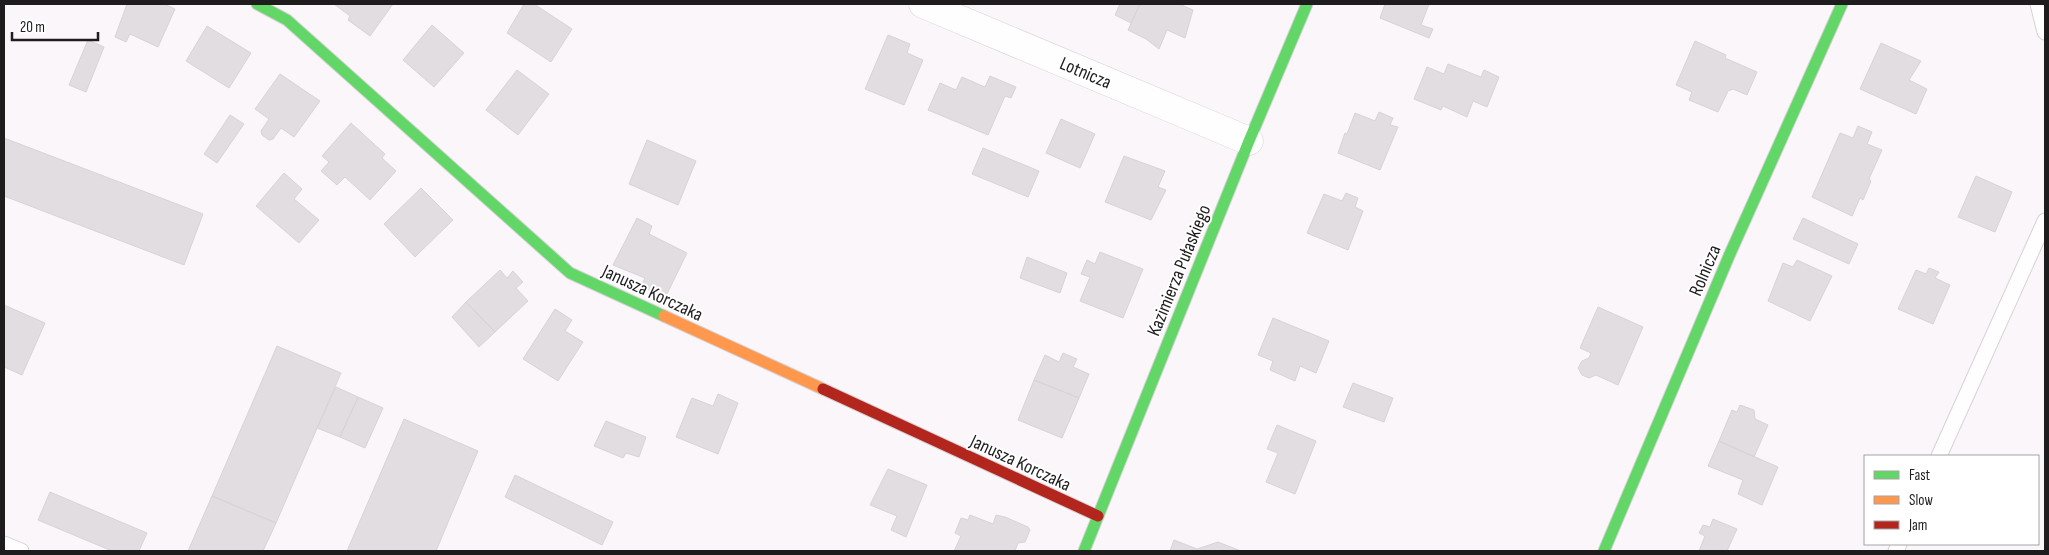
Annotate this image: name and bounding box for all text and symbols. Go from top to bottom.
scale bar [12,10,99,42]
text: 20 m [20,18,45,37]
street label: Lotnicza [1056,52,1115,94]
street label: Kazimierza Pułaskiego [1143,202,1216,340]
street label: Rolnicza [1684,242,1726,300]
street label: Janusza Korczaka [597,260,706,327]
street label: Janusza Korczaka [965,430,1074,497]
legend [1864,455,2039,545]
text: Fast [1909,466,1931,485]
text: Slow [1909,491,1933,510]
text: Jam [1908,516,1927,535]

